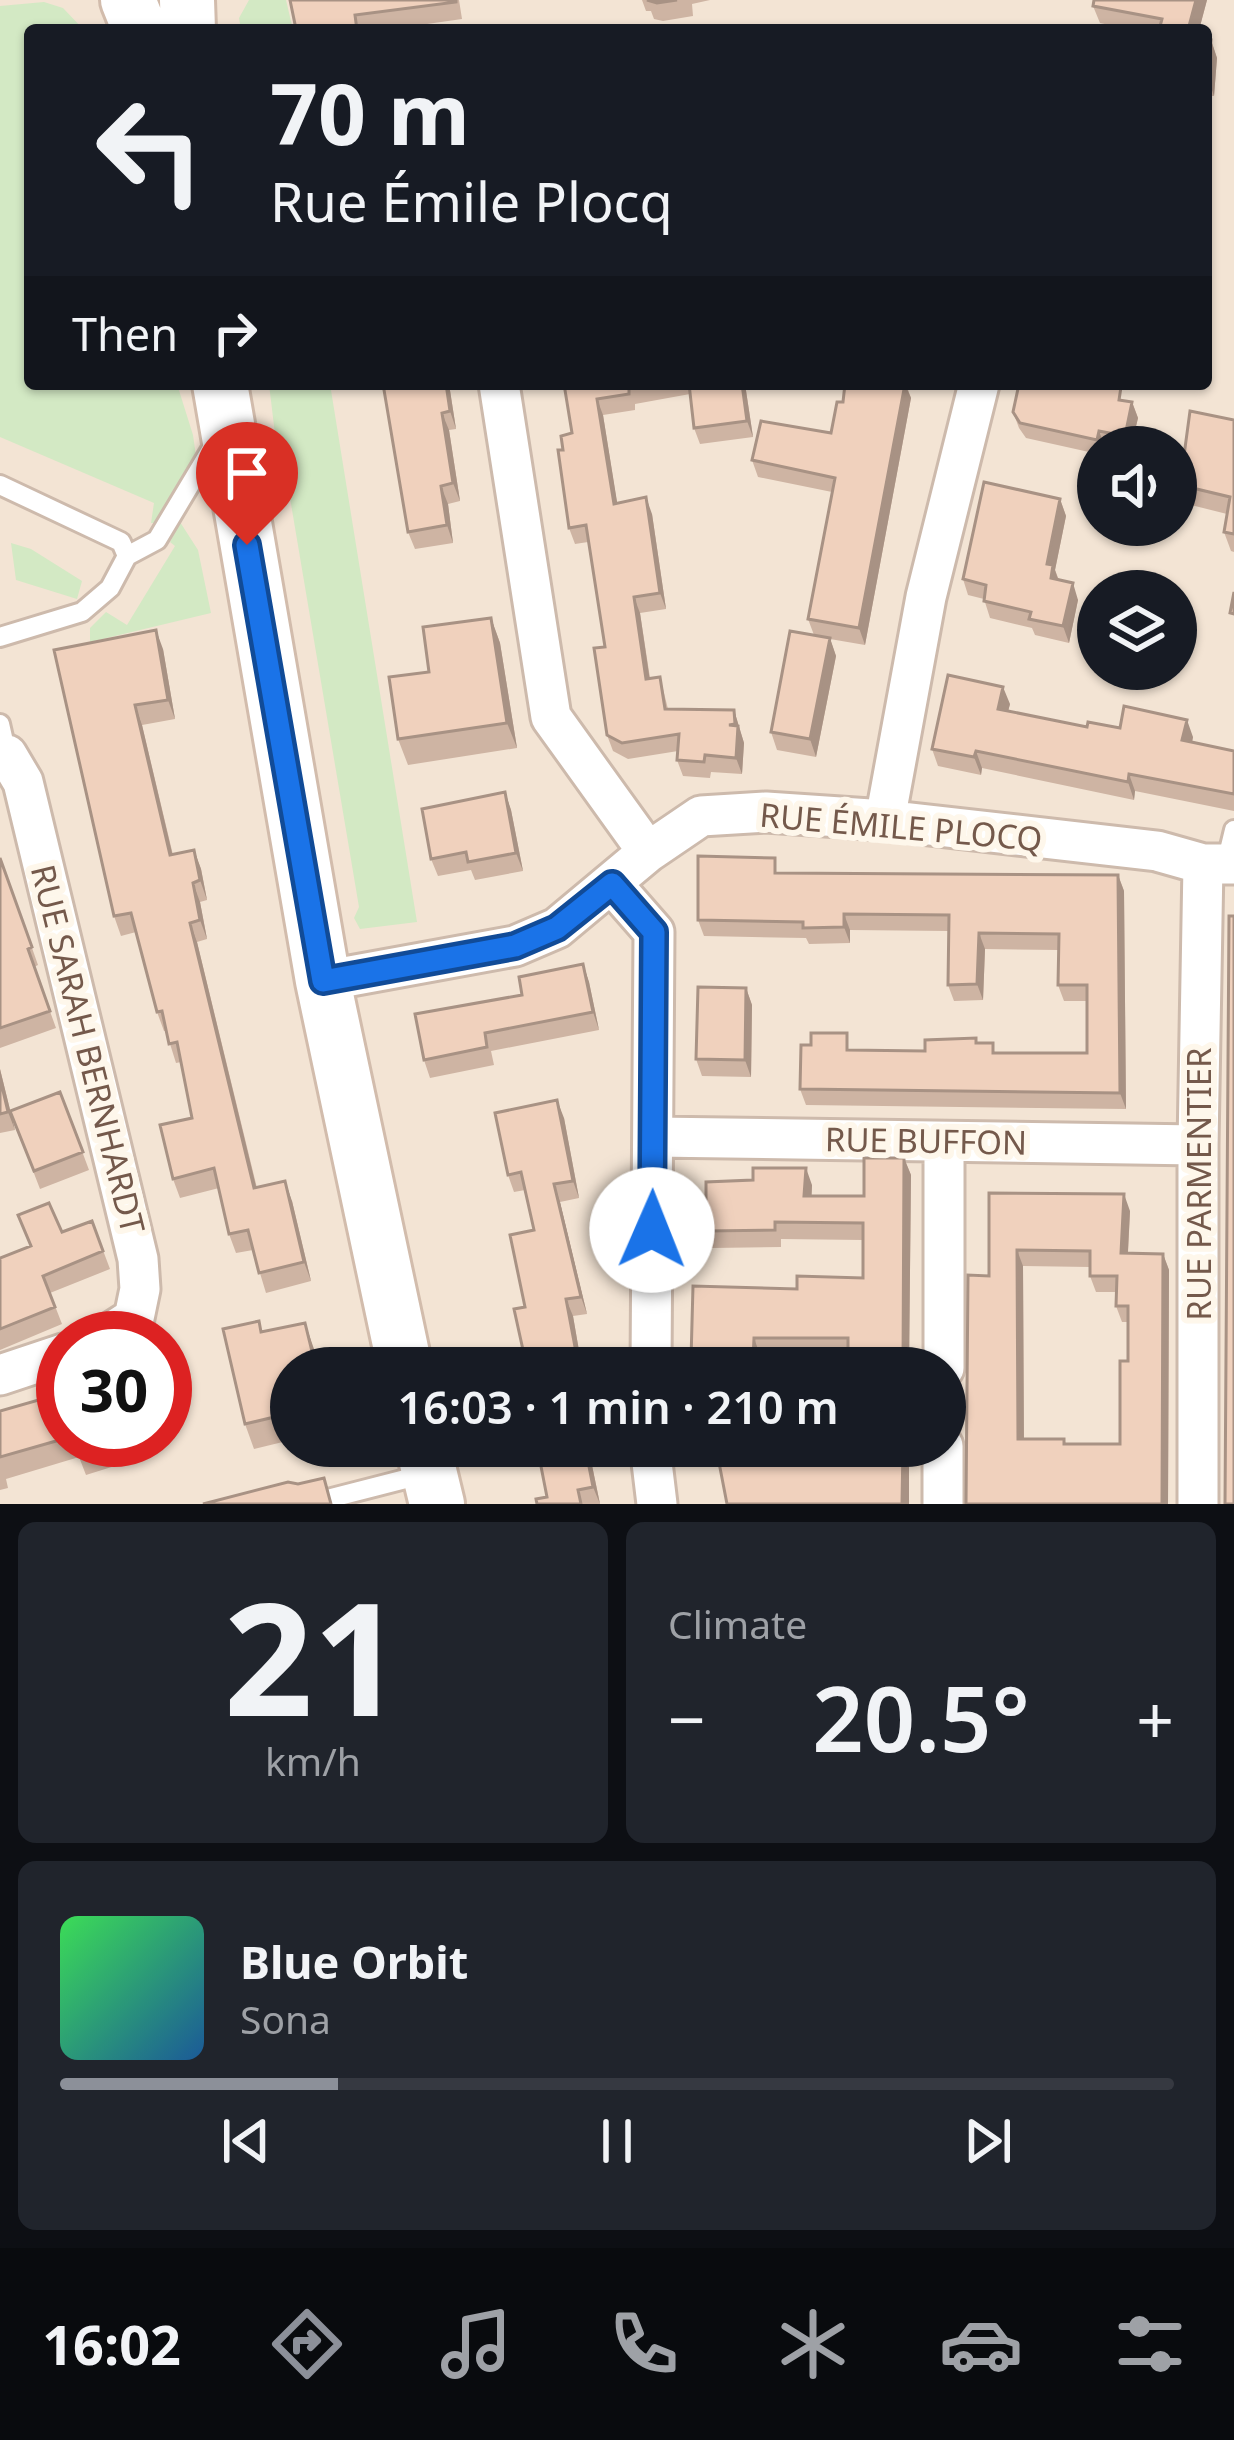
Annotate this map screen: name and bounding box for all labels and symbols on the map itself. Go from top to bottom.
pin [196,422,298,545]
street label: RUE ÉMILE PLOCQ [758,792,1044,861]
street label: RUE SARAH BERNHARDT [21,860,156,1238]
street label: RUE PARMENTIER [1176,1047,1221,1321]
street label: RUE BUFFON [824,1116,1028,1165]
position arrow [589,1167,715,1293]
speed limit sign: 30 [36,1311,192,1467]

